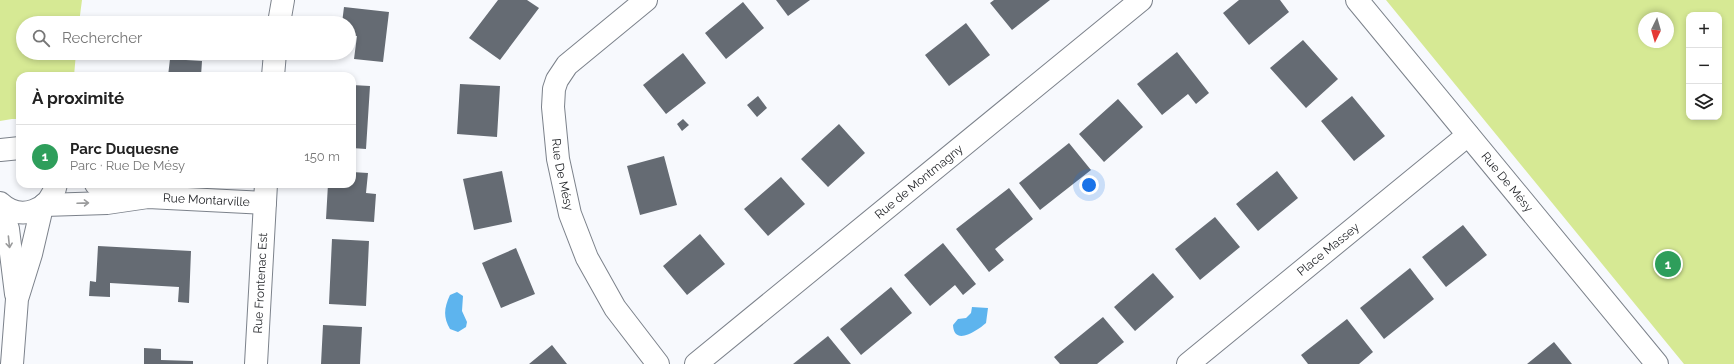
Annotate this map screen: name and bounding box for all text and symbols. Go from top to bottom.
north arrow [1638,12,1674,48]
map controls [1686,12,1722,120]
button: + [1686,12,1722,48]
search box [16,16,356,60]
icon: search [30,27,52,49]
text: Rechercher [62,29,142,47]
button: − [1686,48,1722,84]
button: layers [1686,84,1722,120]
text: À proximité [32,88,124,108]
street label: Rue De Mésy [549,138,576,212]
text: Parc Duquesne [70,140,179,158]
street label: Rue de Montmagny [872,141,966,222]
text: 1 [42,149,48,164]
text: 150 m [304,149,340,164]
street label: Rue De Mésy [1478,149,1536,215]
text: Parc · Rue De Mésy [70,158,185,173]
your location [1079,175,1099,195]
street label: Rue Montarville [163,191,250,209]
one-way arrow [76,199,89,207]
street label: Place Massey [1294,220,1362,279]
street label: Rue Frontenac Est [251,232,270,334]
one-way arrow [5,235,13,248]
pin: 1 [1655,249,1681,279]

